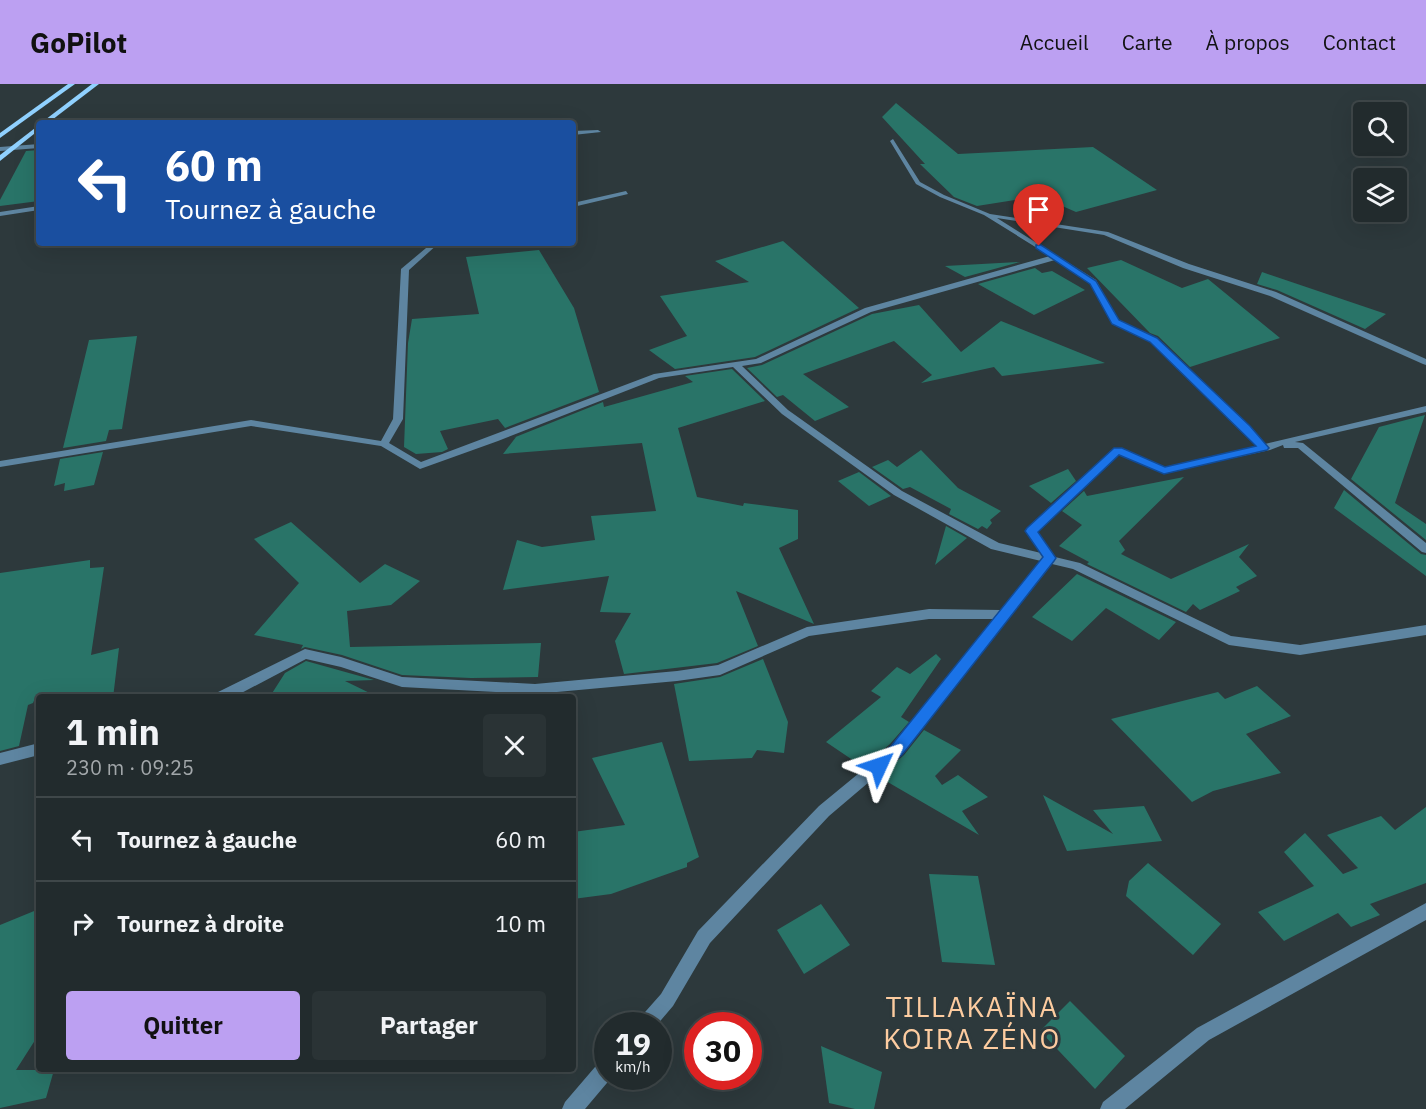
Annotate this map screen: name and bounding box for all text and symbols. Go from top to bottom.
text: GoPilot [30,24,127,61]
text: Accueil [1020,28,1089,56]
text: Carte [1122,28,1173,56]
text: À propos [1206,28,1290,56]
text: Contact [1323,28,1396,56]
map controls [1353,102,1407,222]
button: search [1353,102,1407,156]
text: 60 m [165,138,263,193]
icon: left [66,144,144,222]
button: layers [1353,168,1407,222]
pin [1013,184,1064,246]
text: Tournez à gauche [165,191,376,226]
icon: arrive [1022,193,1055,226]
text: 1 min [66,708,160,755]
button: close [483,714,546,777]
position arrow [847,734,911,798]
text: 230 m · 09:25 [66,754,194,781]
icon: left [66,823,99,856]
text: Tournez à gauche [117,825,297,854]
text: 60 m [495,825,546,854]
icon: right [66,907,99,940]
text: Tournez à droite [117,909,284,938]
text: 10 m [495,909,546,938]
district label: TILLAKAÏNA KOIRA ZÉNO [883,988,1061,1057]
button: Quitter [66,991,300,1060]
button: Partager [312,991,546,1060]
speed limit sign: 30 [684,1012,762,1090]
text: 19 [615,1024,651,1063]
text: km/h [615,1057,651,1076]

